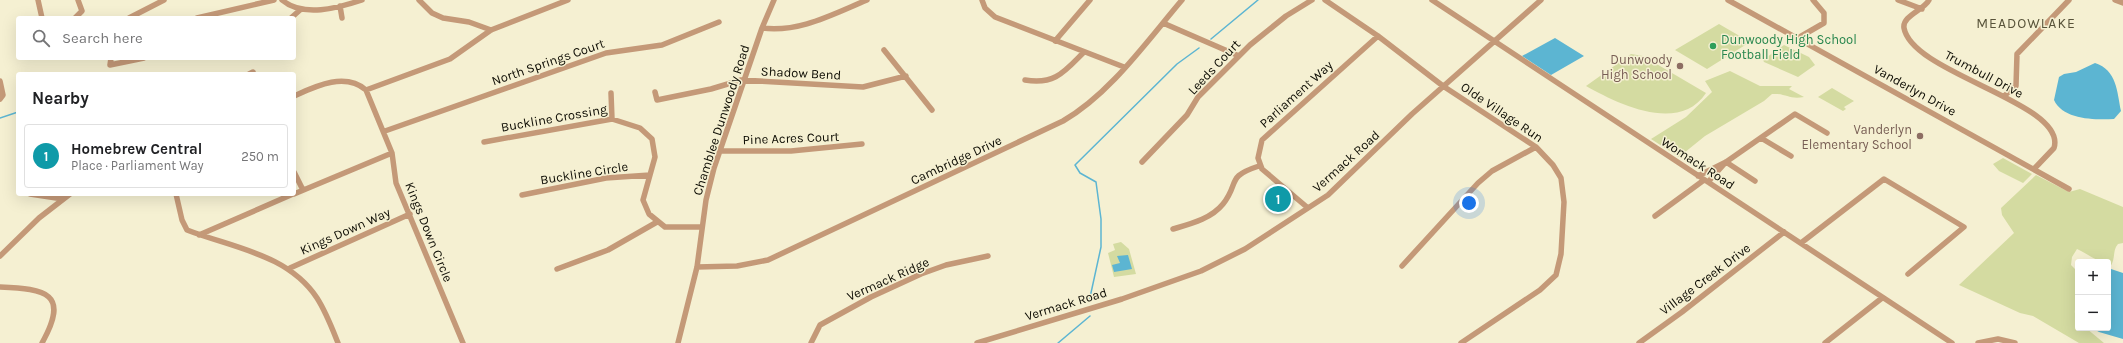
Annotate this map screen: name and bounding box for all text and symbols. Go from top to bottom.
district label: MEADOWLAKE [1976,15,2076,32]
search box [16,16,296,60]
icon: search [30,27,52,49]
text: Search here [62,29,143,47]
place label: Dunwoody High School Football Field [1721,32,1857,62]
street label: North Springs Court [490,36,606,88]
street label: Leeds Court [1185,36,1243,98]
marker: Dunwoody High School Football Field [1708,41,1718,51]
street label: Chamblee Dunwoody Road [690,43,752,197]
street label: Trumbull Drive [1942,47,2026,101]
place label: Dunwoody High School [1601,52,1672,82]
street label: Parliament Way [1257,57,1335,131]
marker: Dunwoody High School [1675,61,1685,71]
street label: Vanderlyn Drive [1871,61,1959,119]
street label: Shadow Bend [760,63,842,83]
street label: Olde Village Run [1458,79,1546,145]
text: Nearby [32,88,89,108]
street label: Buckline Crossing [500,101,609,135]
place label: Vanderlyn Elementary School [1802,122,1912,152]
street label: Vermack Road [1310,127,1382,195]
street label: Pine Acres Court [742,129,840,147]
marker: Vanderlyn Elementary School [1915,131,1925,141]
street label: Cambridge Drive [908,132,1004,188]
street label: Womack Road [1658,134,1738,192]
text: Homebrew Central [71,140,202,158]
text: 1 [44,149,48,164]
text: 250 m [241,149,279,164]
text: Place · Parliament Way [71,158,204,173]
street label: Buckline Circle [539,159,629,187]
street label: Kings Down Circle [402,180,456,284]
pin: 1 [1265,184,1291,214]
your location [1459,193,1479,213]
street label: Kings Down Way [297,204,393,258]
street label: Village Creek Drive [1657,240,1754,318]
street label: Vermack Ridge [845,254,932,304]
map controls [2075,259,2111,331]
button: + [2075,259,2111,295]
street label: Vermack Road [1023,284,1109,324]
button: − [2075,295,2111,331]

